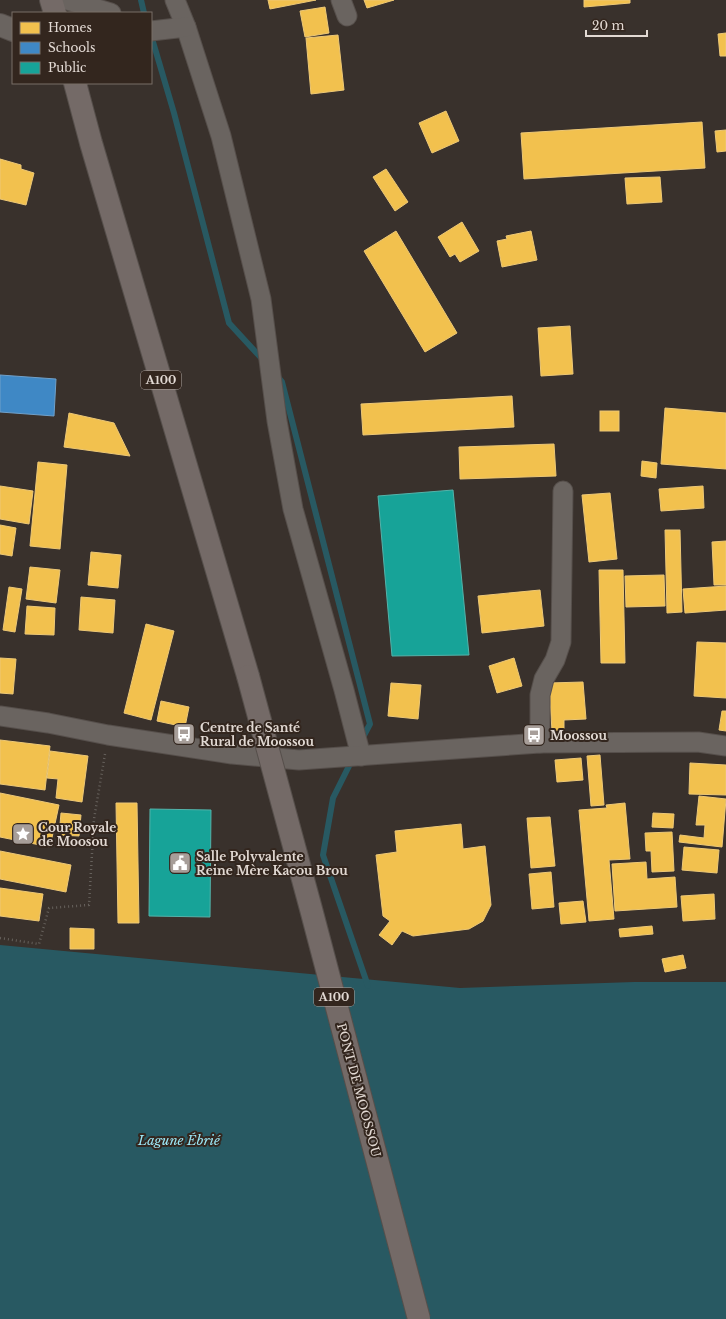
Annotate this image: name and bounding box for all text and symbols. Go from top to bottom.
legend [12,12,152,84]
scale bar [586,12,647,38]
text: 20 m [592,18,624,33]
text: Homes [48,20,92,35]
text: Schools [48,40,95,55]
text: Public [48,60,87,75]
road number: A100 [141,371,181,389]
place label: Centre de Santé Rural de Moossou [200,720,314,749]
bus stop icon: Centre de Santé Rural de Moossou [171,721,197,747]
bus stop icon: Moossou [521,722,547,748]
place label: Moossou [550,728,607,743]
place label: Cour Royale de Moosou [38,820,116,849]
place icon: Cour Royale de Moosou [10,821,36,847]
place label: Salle Polyvalente Reine Mère Kacou Brou [196,849,348,878]
public building icon: Salle Polyvalente Reine Mère Kacou Brou [167,850,193,876]
road number: A100 [314,988,354,1006]
street label: PONT DE MOOSSOU [334,1021,384,1159]
water label: Lagune Ébrié [137,1132,221,1149]

